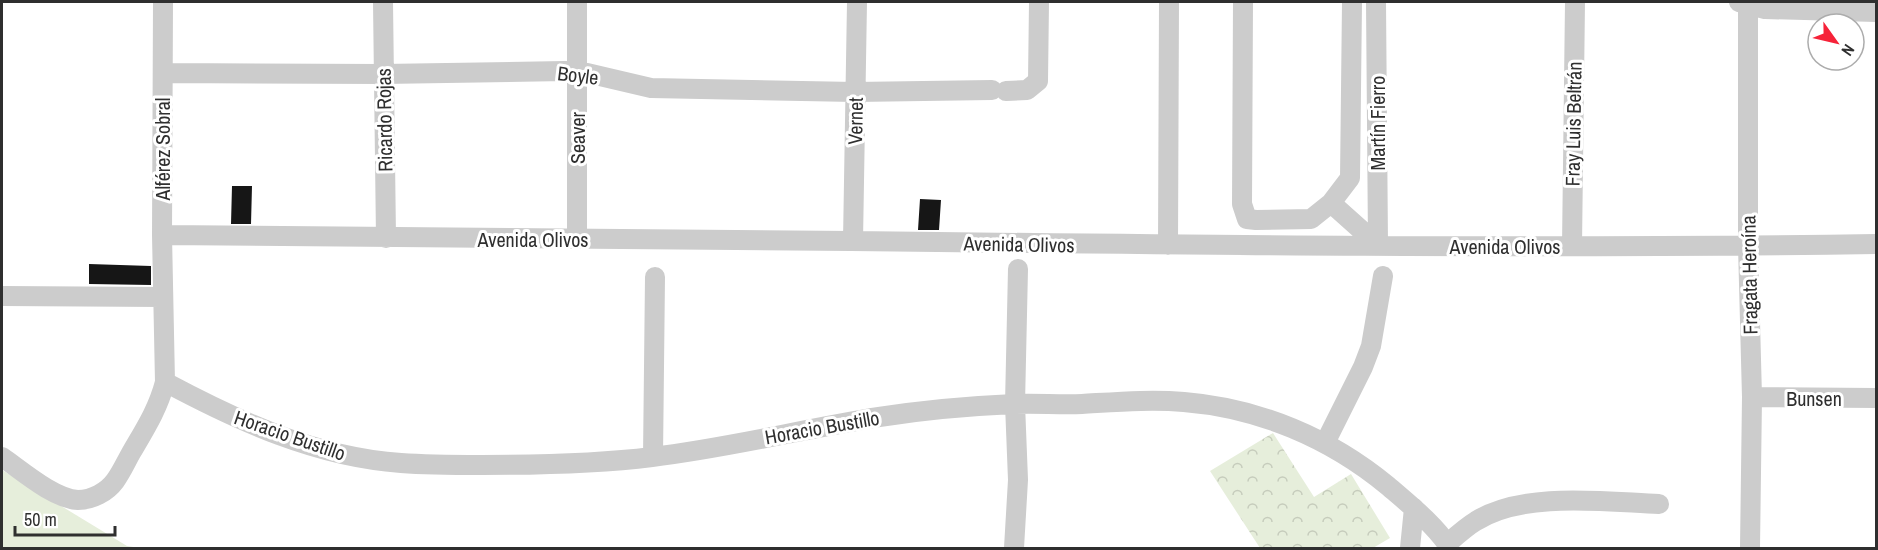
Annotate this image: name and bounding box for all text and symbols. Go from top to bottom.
north arrow [1806,12,1866,72]
text: N [1837,40,1860,60]
street label: Boyle [556,59,600,91]
street label: Fray Luis Beltrán [1558,61,1588,187]
street label: Ricardo Rojas [370,68,398,172]
street label: Martín Fierro [1364,76,1391,170]
street label: Vernet [841,97,869,145]
street label: Alférez Sobral [149,98,176,202]
street label: Seaver [564,111,591,164]
street label: Fragata Heroína [1734,215,1764,335]
street label: Avenida Olivos [477,226,588,253]
street label: Avenida Olivos [962,230,1075,258]
street label: Avenida Olivos [1449,233,1560,260]
street label: Bunsen [1786,385,1842,412]
street label: Horacio Bustillo [231,403,349,467]
street label: Horacio Bustillo [763,404,881,450]
scale bar [15,499,116,537]
text: 50 m [24,507,57,532]

